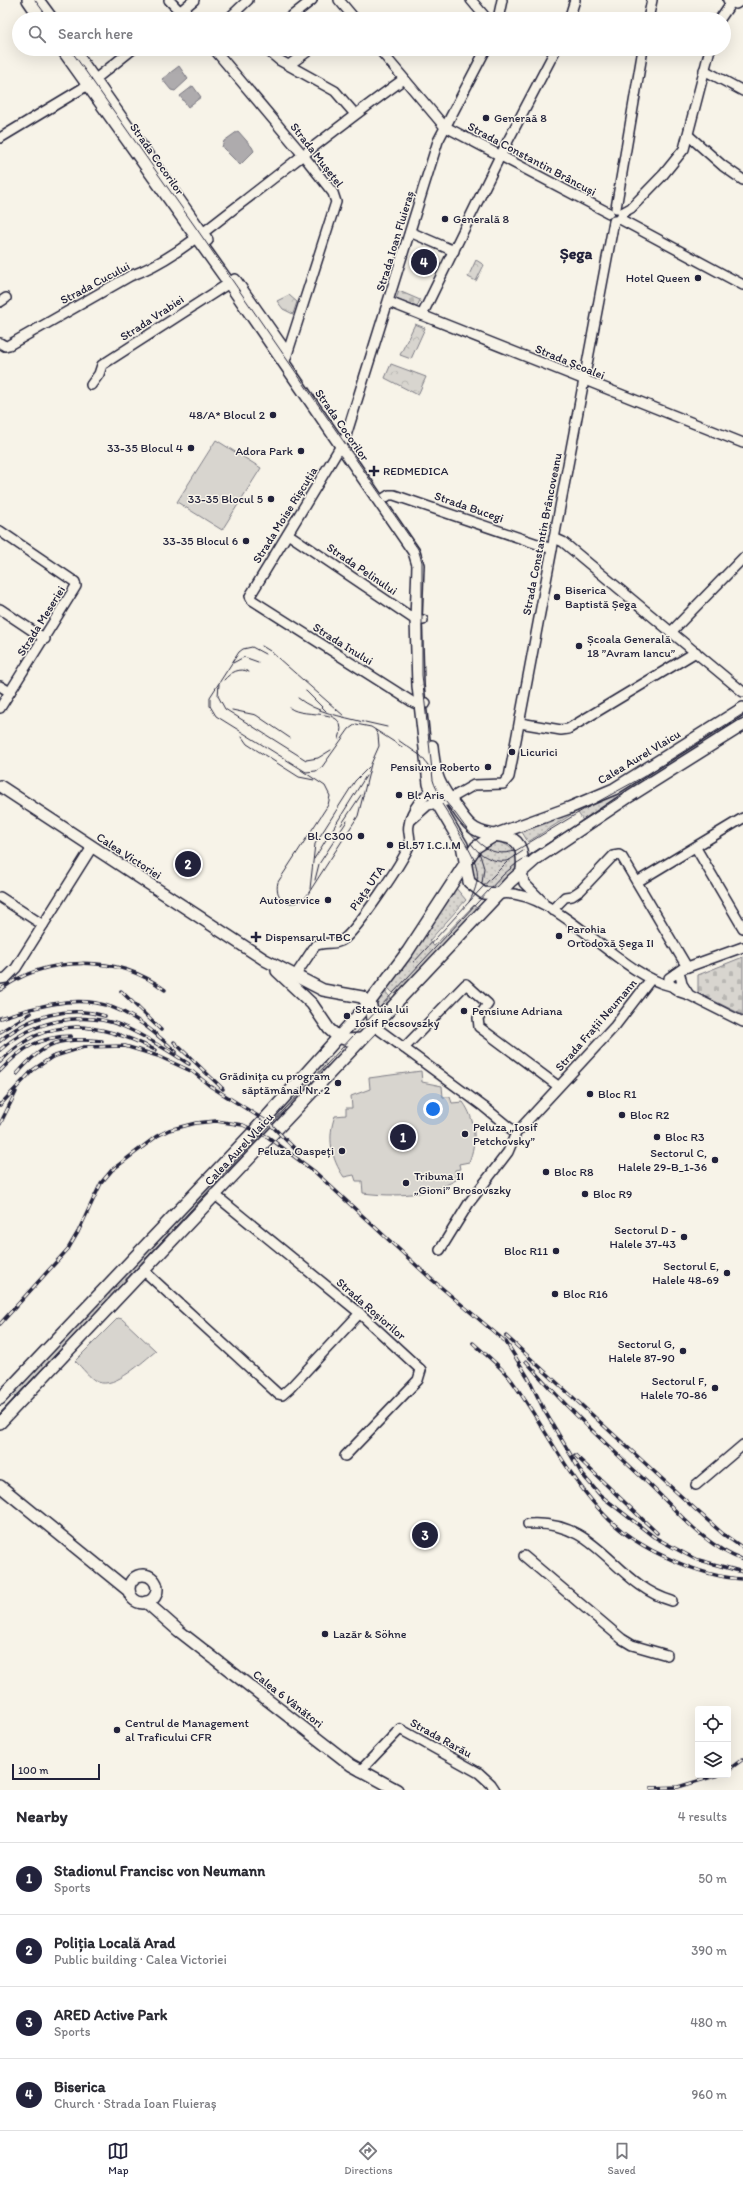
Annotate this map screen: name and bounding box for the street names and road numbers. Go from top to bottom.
street label: Strada Constantin Brâncuși [465,119,599,199]
street label: Strada Cocorilor [127,120,187,198]
street label: Strada Mușețel [287,120,347,190]
street label: Strada Ioan Fluieraș [373,189,417,293]
street label: Strada Cucului [58,259,132,307]
street label: Strada Vrabiei [117,292,187,344]
street label: Strada Școalei [533,342,607,382]
street label: Strada Cocorilor [312,386,372,464]
street label: Strada Constantin Brâncoveanu [519,451,565,616]
street label: Strada Moise Rișcuția [250,463,321,566]
street label: Strada Bucegi [433,489,505,525]
street label: Strada Pelinului [324,540,400,598]
street label: Strada Meseriei [14,583,68,659]
street label: Strada Inului [310,620,376,668]
street label: Calea Aurel Vlaicu [595,726,683,787]
street label: Calea Victoriei [94,830,164,882]
street label: Piața UTA [346,863,388,913]
street label: Strada Frații Neumann [552,976,640,1074]
street label: Calea Aurel Vlaicu [202,1109,277,1188]
street label: Strada Roșiorilor [334,1275,409,1343]
street label: Calea 6 Vânători [250,1667,326,1731]
street label: Strada Rarău [408,1715,475,1761]

